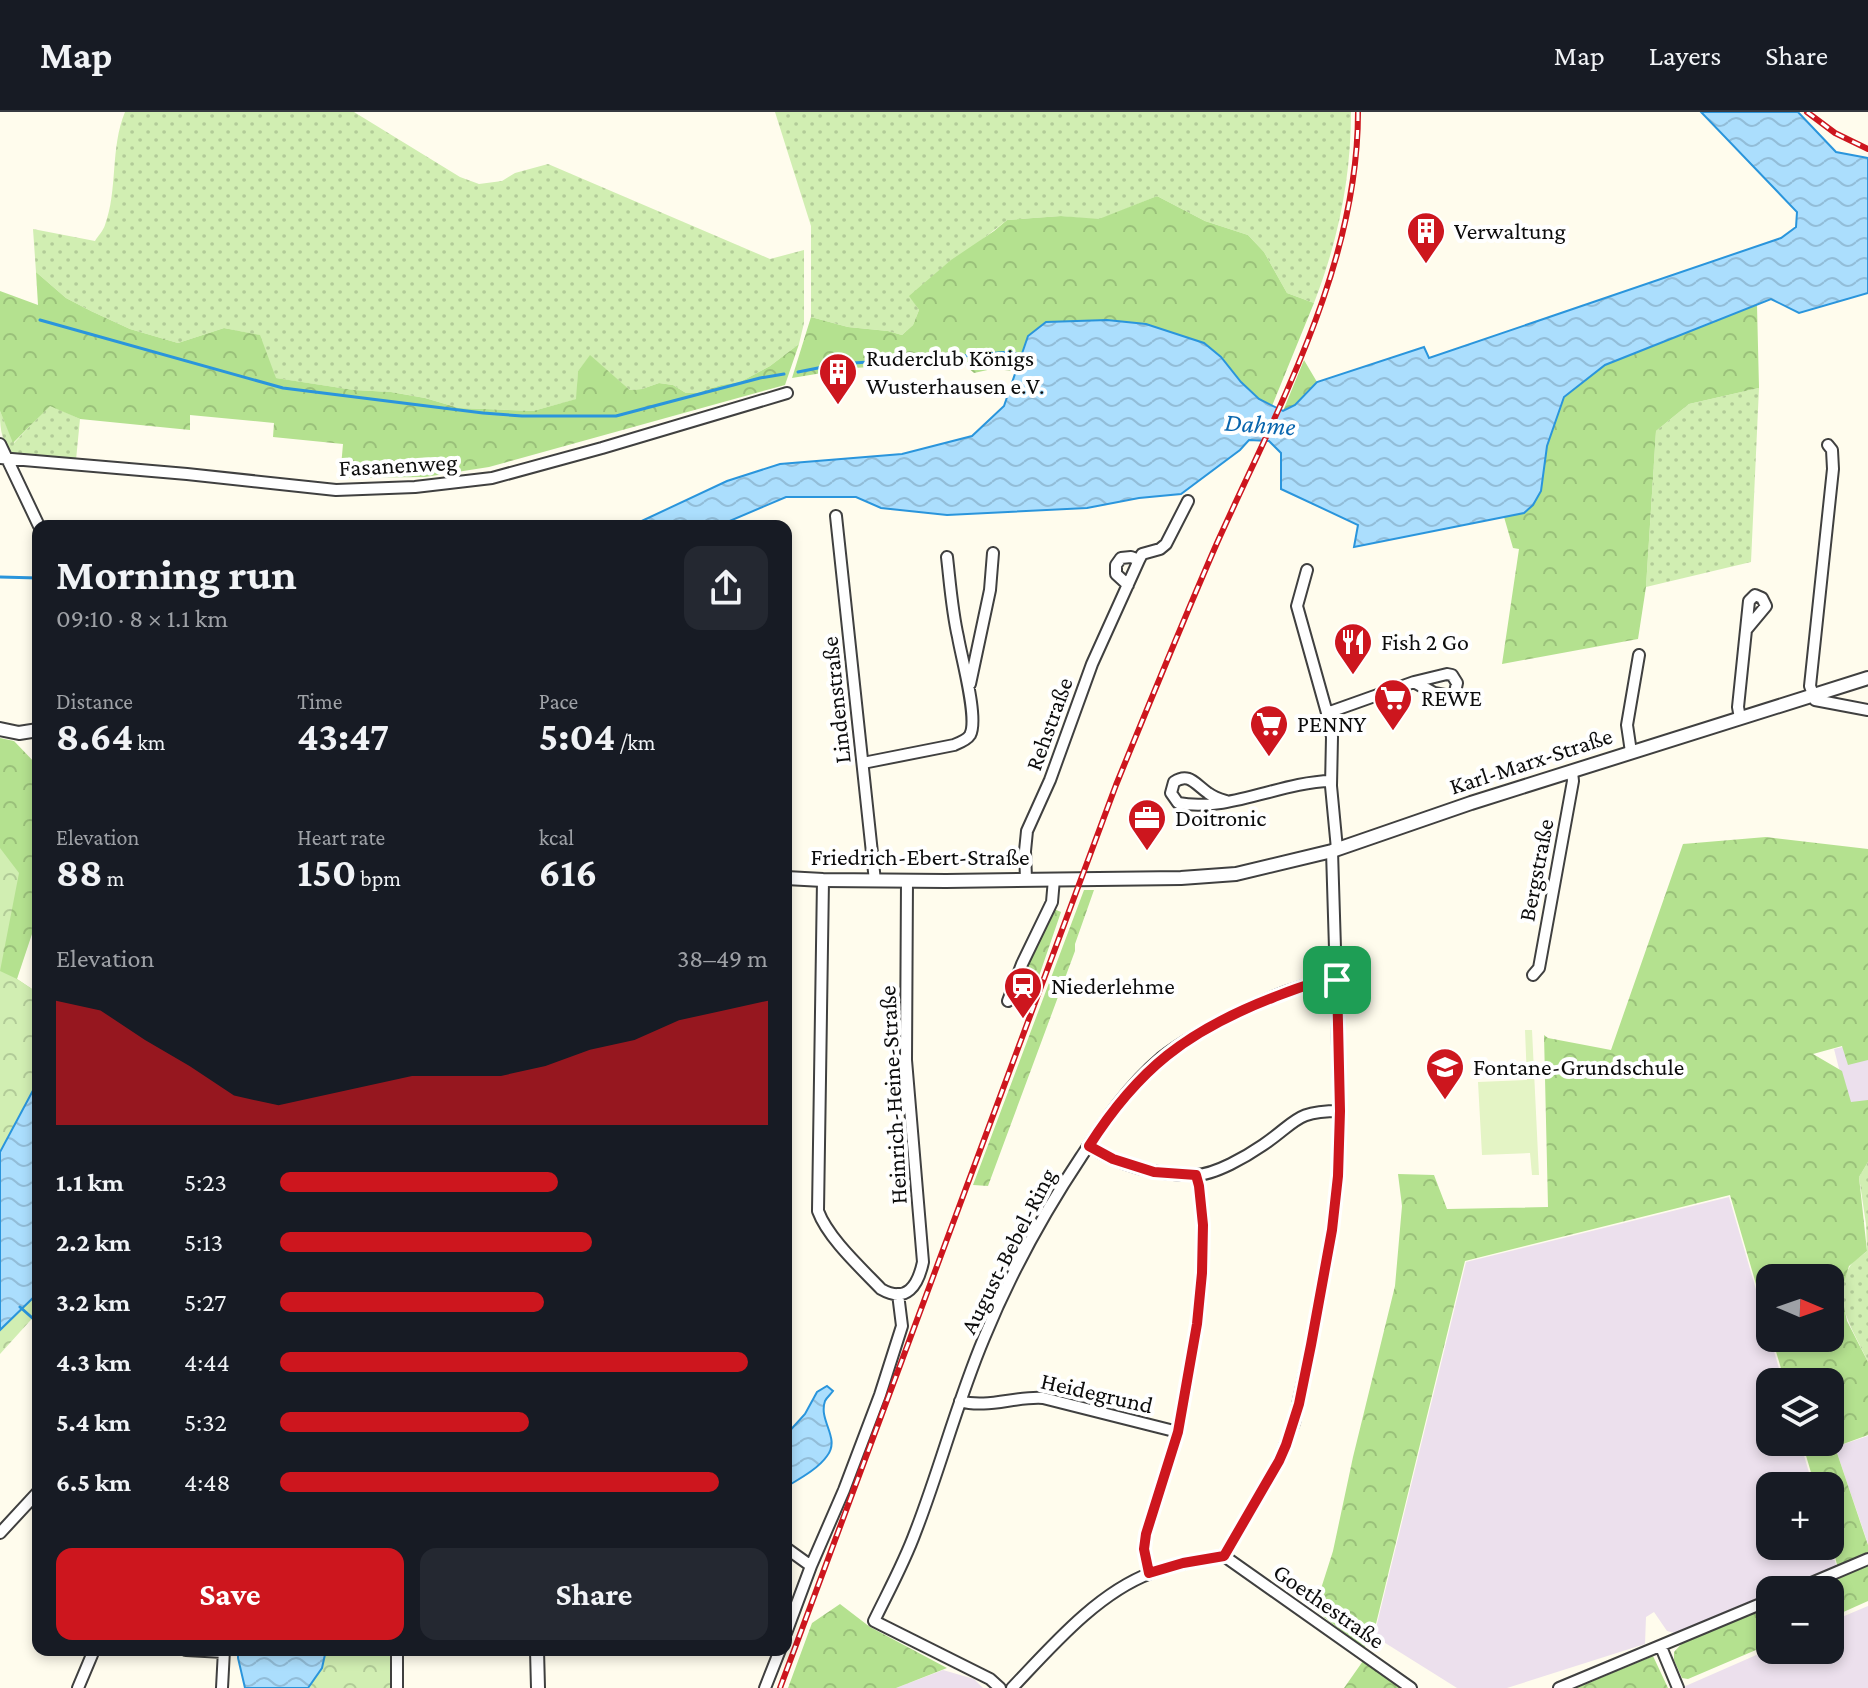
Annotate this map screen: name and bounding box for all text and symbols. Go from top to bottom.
text: Map [40,34,113,76]
text: Map [1554,40,1605,71]
text: Layers [1649,40,1721,71]
text: Share [1765,40,1828,71]
building icon: Verwaltung [1405,210,1447,265]
place label: Verwaltung [1454,217,1566,244]
place label: Ruderclub Königs Wusterhausen e.V. [866,344,1045,399]
building icon: Ruderclub Königs Wusterhausen e.V. [817,351,859,406]
water label: Dahme [1224,408,1297,441]
street label: Fasanenweg [338,448,458,481]
button: share [684,546,768,630]
text: Morning run [56,550,297,598]
text: 09:10 · 8 × 1.1 km [56,604,228,633]
restaurant icon: Fish 2 Go [1332,621,1374,676]
place label: Fish 2 Go [1381,628,1469,655]
street label: Lindenstraße [815,635,856,765]
street label: Rehstraße [1019,674,1078,774]
supermarket icon: REWE [1372,677,1414,732]
place label: REWE [1421,684,1482,711]
text: Distance [56,689,133,714]
text: Time [297,689,342,714]
text: Pace [539,689,578,714]
supermarket icon: PENNY [1248,703,1290,758]
place label: PENNY [1297,710,1367,737]
text: 8.64 [56,714,133,759]
text: 43:47 [297,714,389,759]
text: 5:04 [539,714,615,759]
street label: Karl-Marx-Straße [1446,721,1616,800]
text: km [133,730,166,755]
text: /km [615,730,655,755]
office icon: Doitronic [1126,797,1168,852]
place label: Doitronic [1175,804,1266,831]
street label: Bergstraße [1512,816,1559,923]
text: Elevation [56,825,139,850]
text: Heart rate [297,825,385,850]
text: kcal [539,825,574,850]
street label: Friedrich-Ebert-Straße [810,843,1030,870]
text: 88 [56,850,103,895]
text: 150 [297,850,356,895]
text: 616 [539,850,597,895]
text: m [103,866,124,891]
text: bpm [356,866,401,891]
text: Elevation [56,944,154,973]
text: 38–49 m [677,944,768,973]
pin [1303,946,1371,1014]
icon: arrive [1315,958,1359,1002]
station icon: Niederlehme [1002,965,1044,1020]
place label: Niederlehme [1051,972,1175,999]
street label: Heinrich-Heine-Straße [873,985,912,1205]
school or university icon: Fontane-Grundschule [1424,1046,1466,1101]
place label: Fontane-Grundschule [1473,1053,1684,1080]
street label: August-Bebel-Ring [954,1163,1061,1338]
text: 1.1 km [56,1168,124,1197]
text: 5:23 [184,1168,227,1197]
text: 2.2 km [56,1228,131,1257]
text: 5:13 [184,1228,223,1257]
north arrow [1756,1264,1844,1352]
map controls [1756,1264,1844,1664]
text: 3.2 km [56,1288,130,1317]
text: 5:27 [184,1288,226,1317]
text: 4.3 km [56,1348,131,1377]
text: 4:44 [184,1348,230,1377]
street label: Heidegrund [1038,1367,1156,1419]
button: layers [1756,1368,1844,1456]
text: 5.4 km [56,1408,131,1437]
text: 5:32 [184,1408,227,1437]
text: 6.5 km [56,1468,131,1497]
text: 4:48 [184,1468,231,1497]
button: + [1756,1472,1844,1560]
button: Save [56,1548,404,1640]
button: Share [420,1548,768,1640]
street label: Goethestraße [1269,1557,1390,1654]
button: − [1756,1576,1844,1664]

